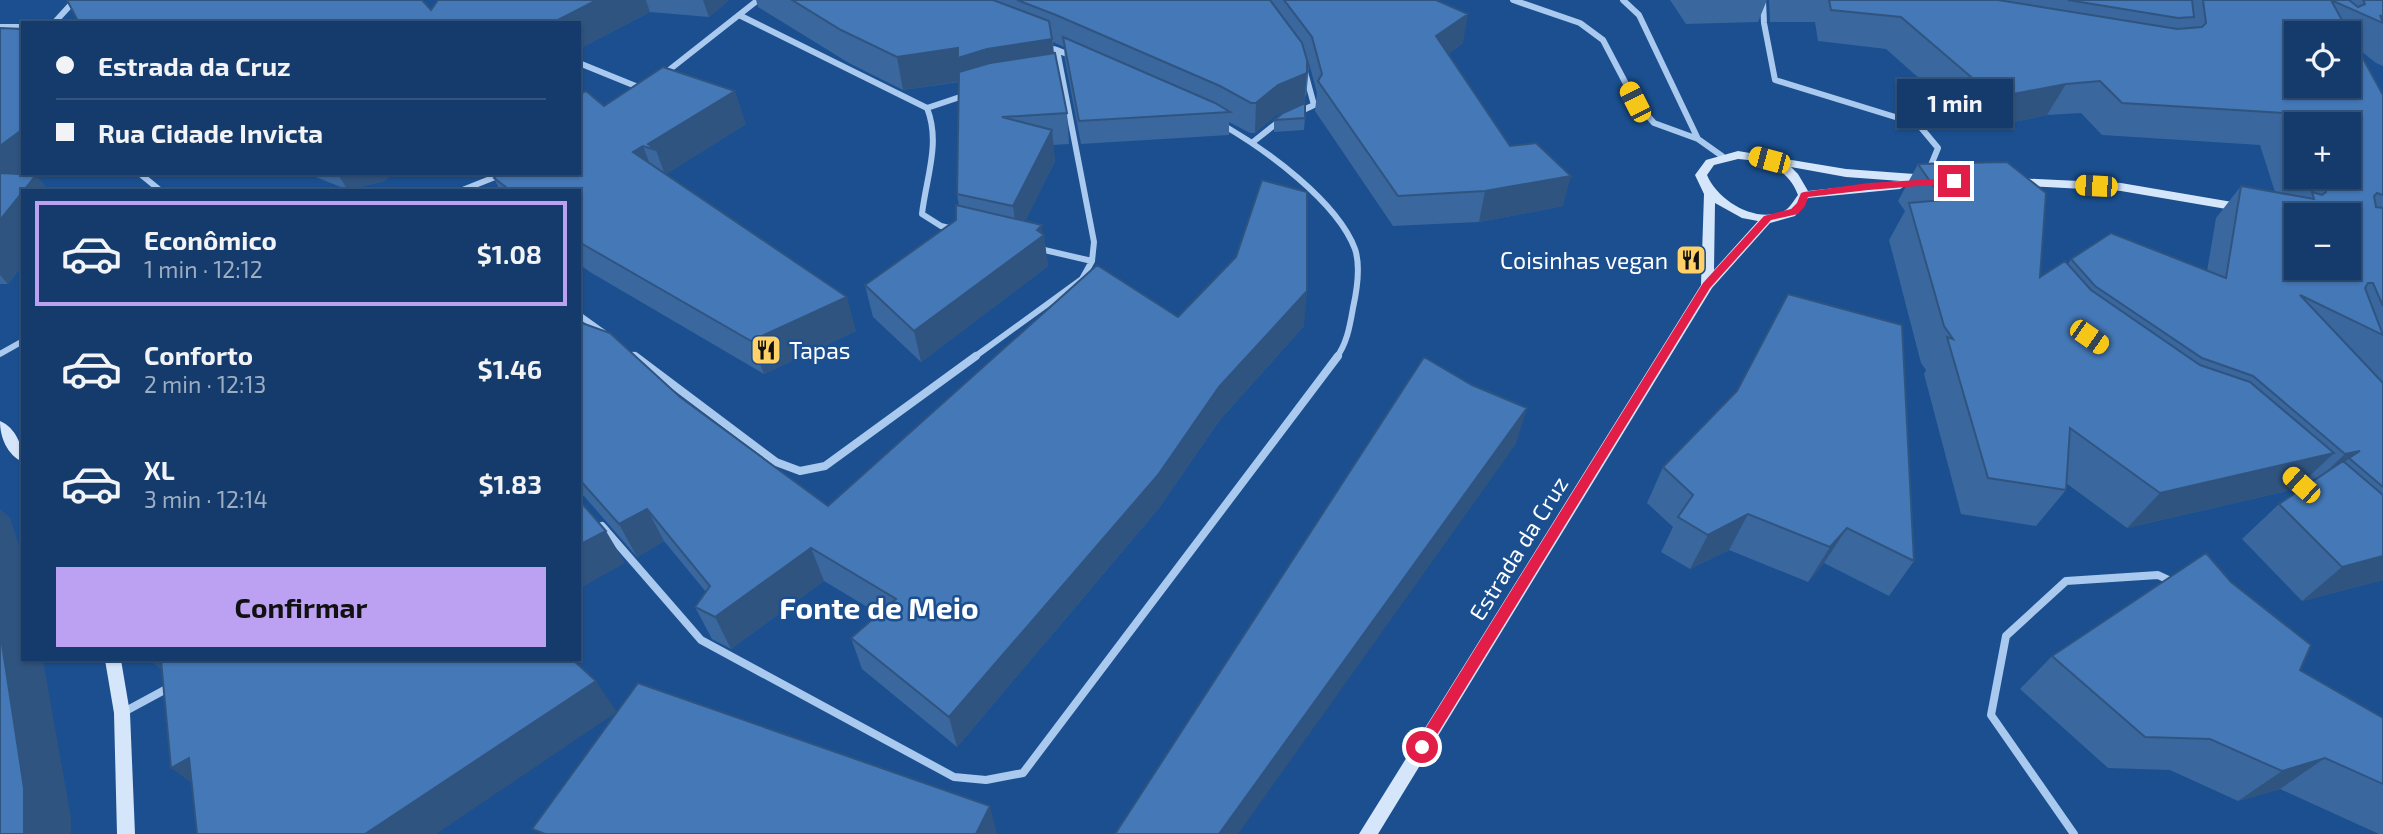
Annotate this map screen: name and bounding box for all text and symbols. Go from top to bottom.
map controls [2284,21,2361,280]
button: locate [2284,21,2361,98]
text: Estrada da Cruz [98,50,291,81]
car [1617,79,1654,125]
callout: 1 min [1896,80,2012,128]
text: 1 min [1927,89,1983,117]
button: + [2284,112,2361,189]
text: Rua Cidade Invicta [98,117,323,148]
car [1746,144,1793,176]
route end [1938,165,1970,197]
car [2075,174,2118,198]
button: − [2284,203,2361,280]
icon: car [60,222,123,285]
text: Econômico [144,224,277,255]
text: $1.08 [477,238,542,269]
restaurant icon: Coisinhas vegan [1674,243,1708,277]
place label: Coisinhas vegan [1500,246,1668,274]
text: 1 min · 12:12 [144,255,263,283]
car [2066,316,2113,358]
restaurant icon: Tapas [749,333,783,367]
place label: Tapas [789,336,850,364]
icon: car [60,337,123,400]
text: Conforto [144,339,253,370]
text: $1.46 [478,353,542,384]
text: 2 min · 12:13 [144,370,266,398]
icon: car [60,452,123,515]
text: XL [144,454,175,485]
car [2279,463,2324,507]
text: $1.83 [478,468,542,499]
street label: Estrada da Cruz [1463,471,1573,625]
text: 3 min · 12:14 [144,485,268,513]
button: Confirmar [56,567,546,647]
district label: Fonte de Meio [779,589,979,625]
route start [1406,731,1438,763]

